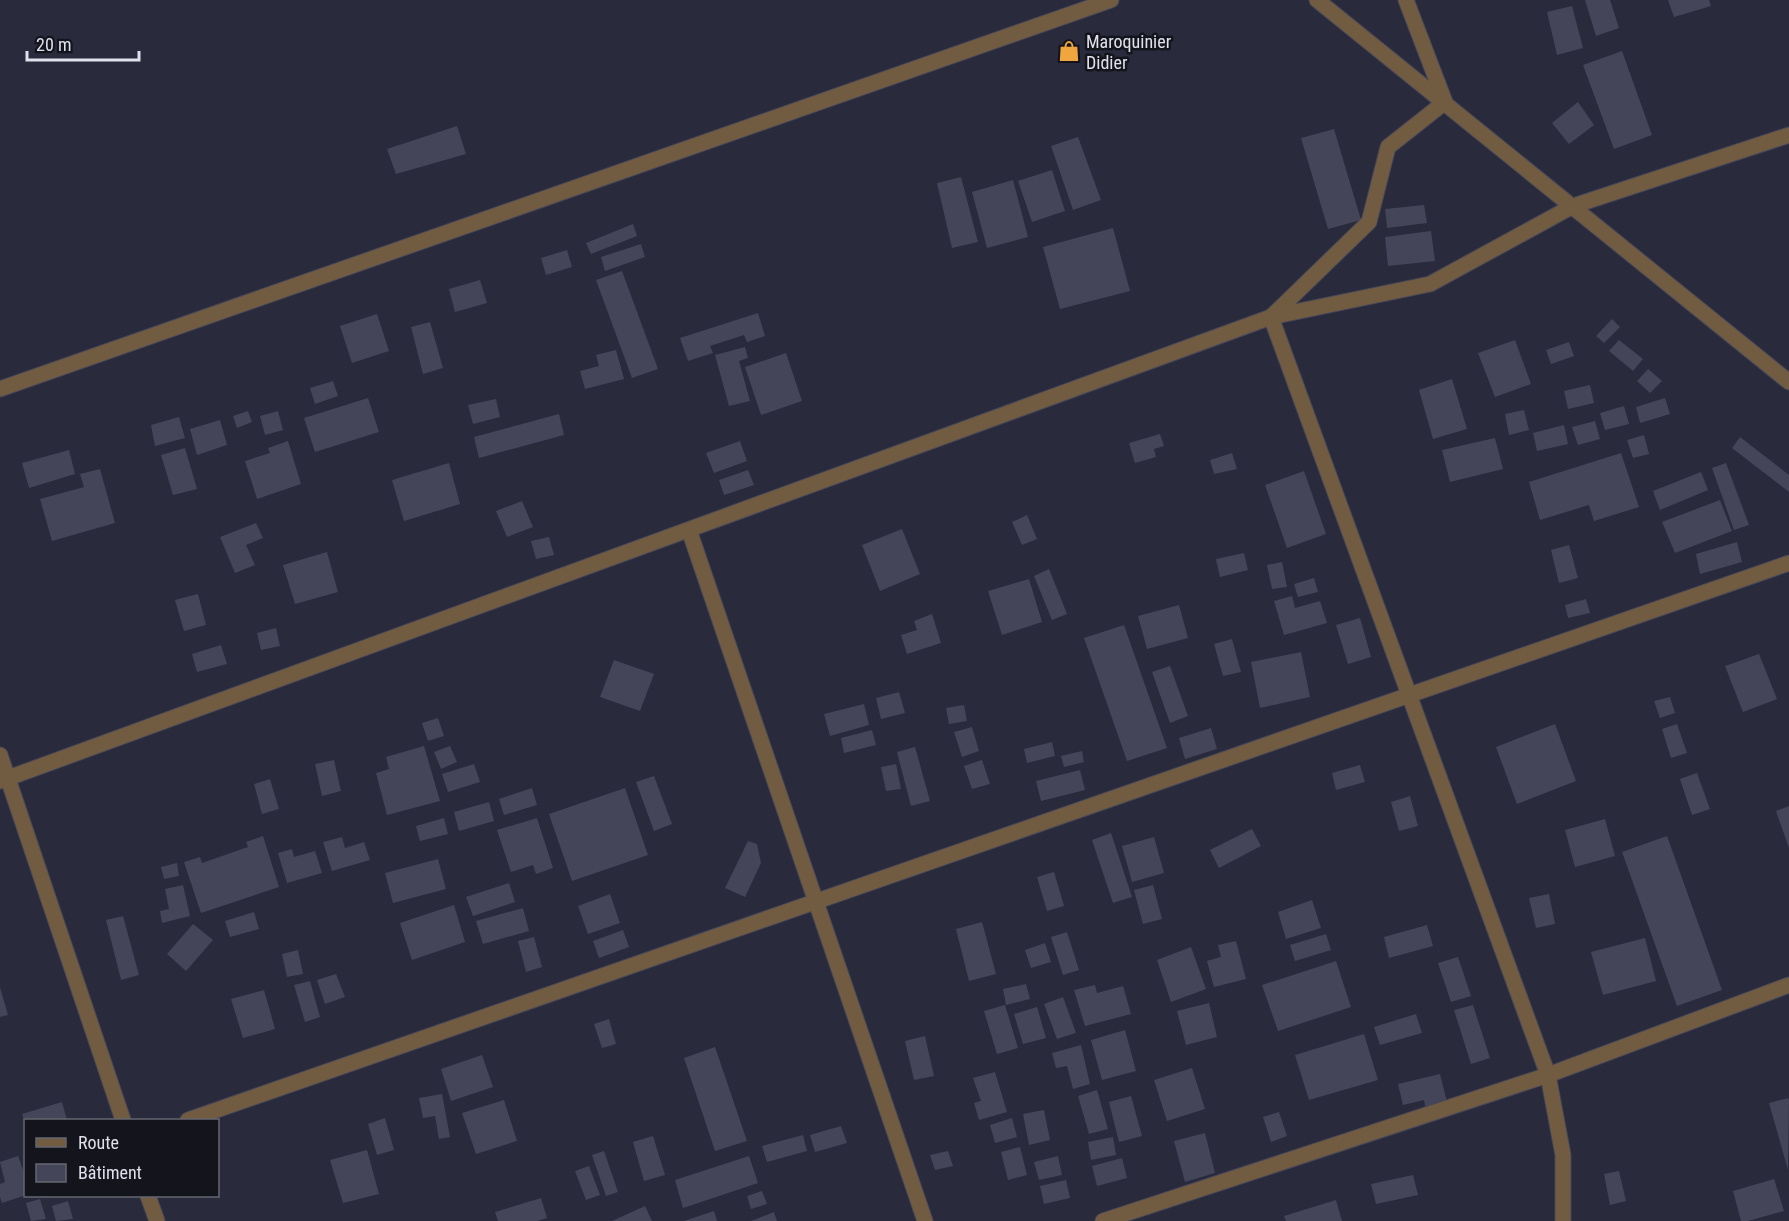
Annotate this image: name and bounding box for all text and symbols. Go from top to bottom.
scale bar [27,24,140,62]
place label: Maroquinier Didier [1086,31,1172,73]
text: 20 m [36,34,71,55]
shop icon: Maroquinier Didier [1057,39,1081,63]
legend [24,1119,219,1197]
text: Route [78,1132,119,1153]
text: Bâtiment [78,1162,142,1183]

